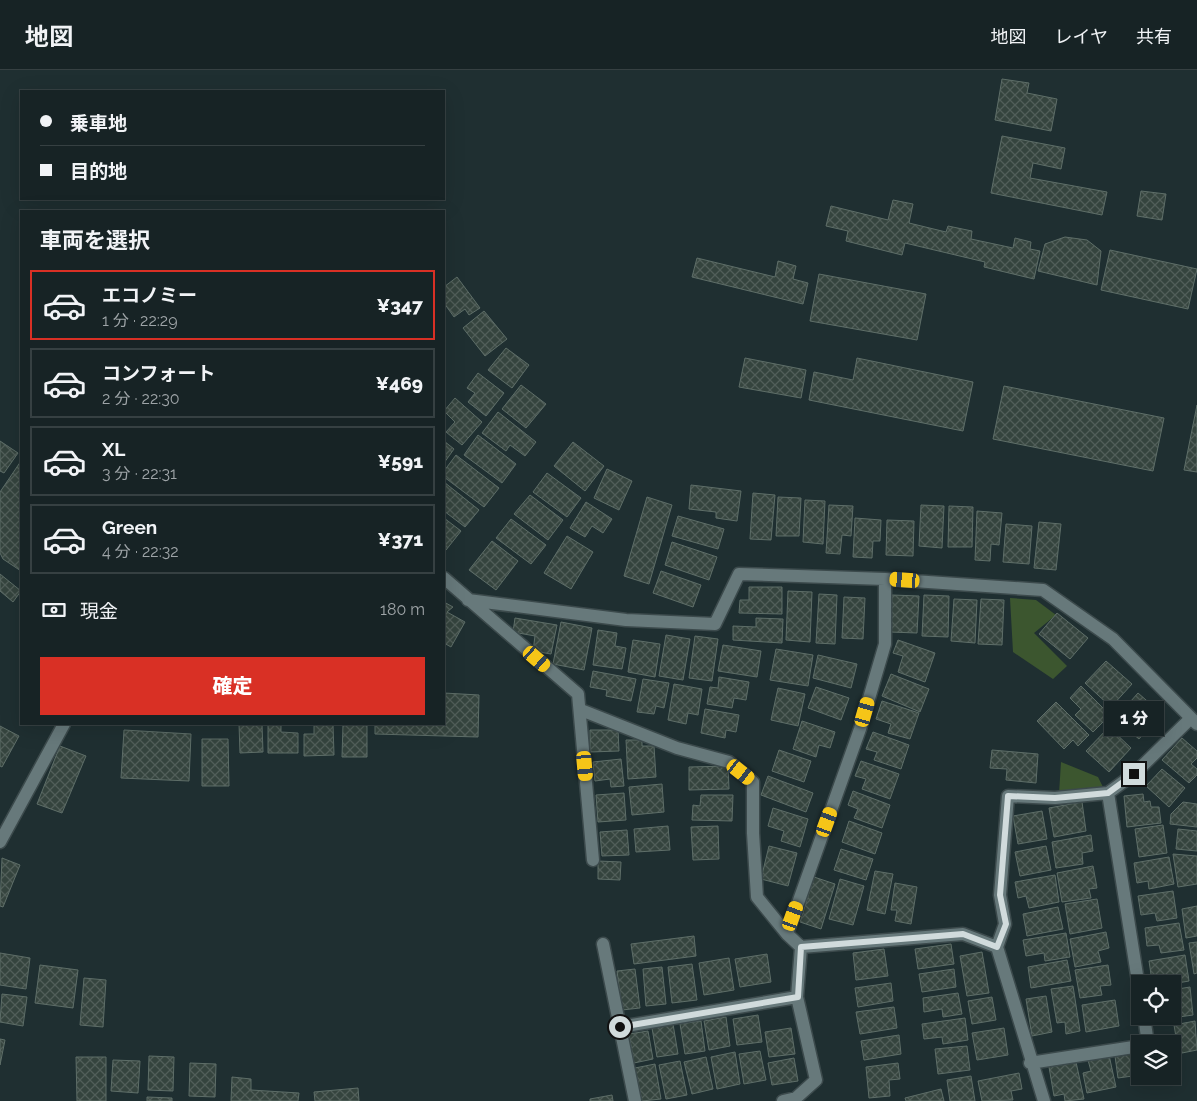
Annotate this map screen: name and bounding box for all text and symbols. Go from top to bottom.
text: 地図 [25,22,73,51]
text: 地図 [991,26,1027,47]
text: レイヤ [1055,26,1108,47]
text: 共有 [1136,26,1172,47]
text: 乗車地 [70,112,127,134]
text: 目的地 [70,160,127,182]
text: 車両を選択 [40,227,150,253]
icon: car [42,283,87,328]
text: エコノミー [102,284,197,306]
text: ¥347 [376,294,423,316]
text: 1 分 · 22:29 [102,311,178,330]
icon: car [42,361,87,406]
text: コンフォート [102,362,215,384]
text: ¥469 [375,372,423,394]
text: 2 分 · 22:30 [102,389,180,408]
text: XL [102,438,125,460]
icon: car [42,439,87,484]
text: ¥591 [378,450,423,472]
text: 3 分 · 22:31 [102,464,177,483]
text: Green [102,516,157,538]
icon: car [42,517,87,562]
text: ¥371 [378,528,423,550]
text: 4 分 · 22:32 [102,542,179,561]
car [889,571,920,589]
icon: cash [40,596,68,624]
text: 現金 [80,600,118,622]
text: 180 m [380,600,425,619]
car [520,643,553,675]
button: 確定 [40,657,425,715]
car [853,696,876,728]
callout: 1 分 [1104,702,1164,736]
text: 1 分 [1120,709,1148,728]
car [576,750,593,782]
car [724,757,757,787]
route end [1123,763,1145,785]
car [814,805,839,839]
car [780,899,805,933]
map controls [1131,975,1181,1085]
button: locate [1131,975,1181,1025]
route start [609,1016,631,1038]
button: layers [1131,1035,1181,1085]

